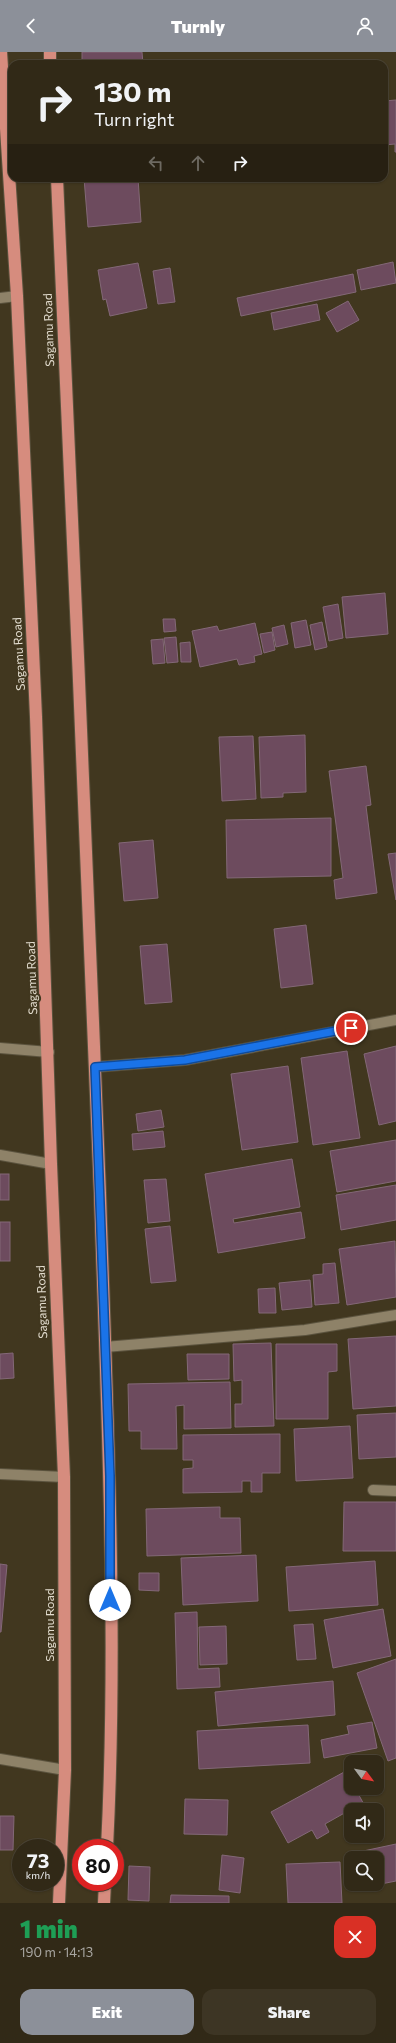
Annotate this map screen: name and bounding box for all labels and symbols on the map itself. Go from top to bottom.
street label: Sagamu Road [40,293,56,367]
street label: Sagamu Road [9,617,27,691]
street label: Sagamu Road [23,941,39,1015]
pin [334,1011,368,1045]
street label: Sagamu Road [33,1265,49,1339]
position arrow [89,1579,131,1621]
street label: Sagamu Road [42,1588,56,1662]
north arrow [344,1755,384,1795]
speed limit sign: 80 [72,1839,124,1891]

